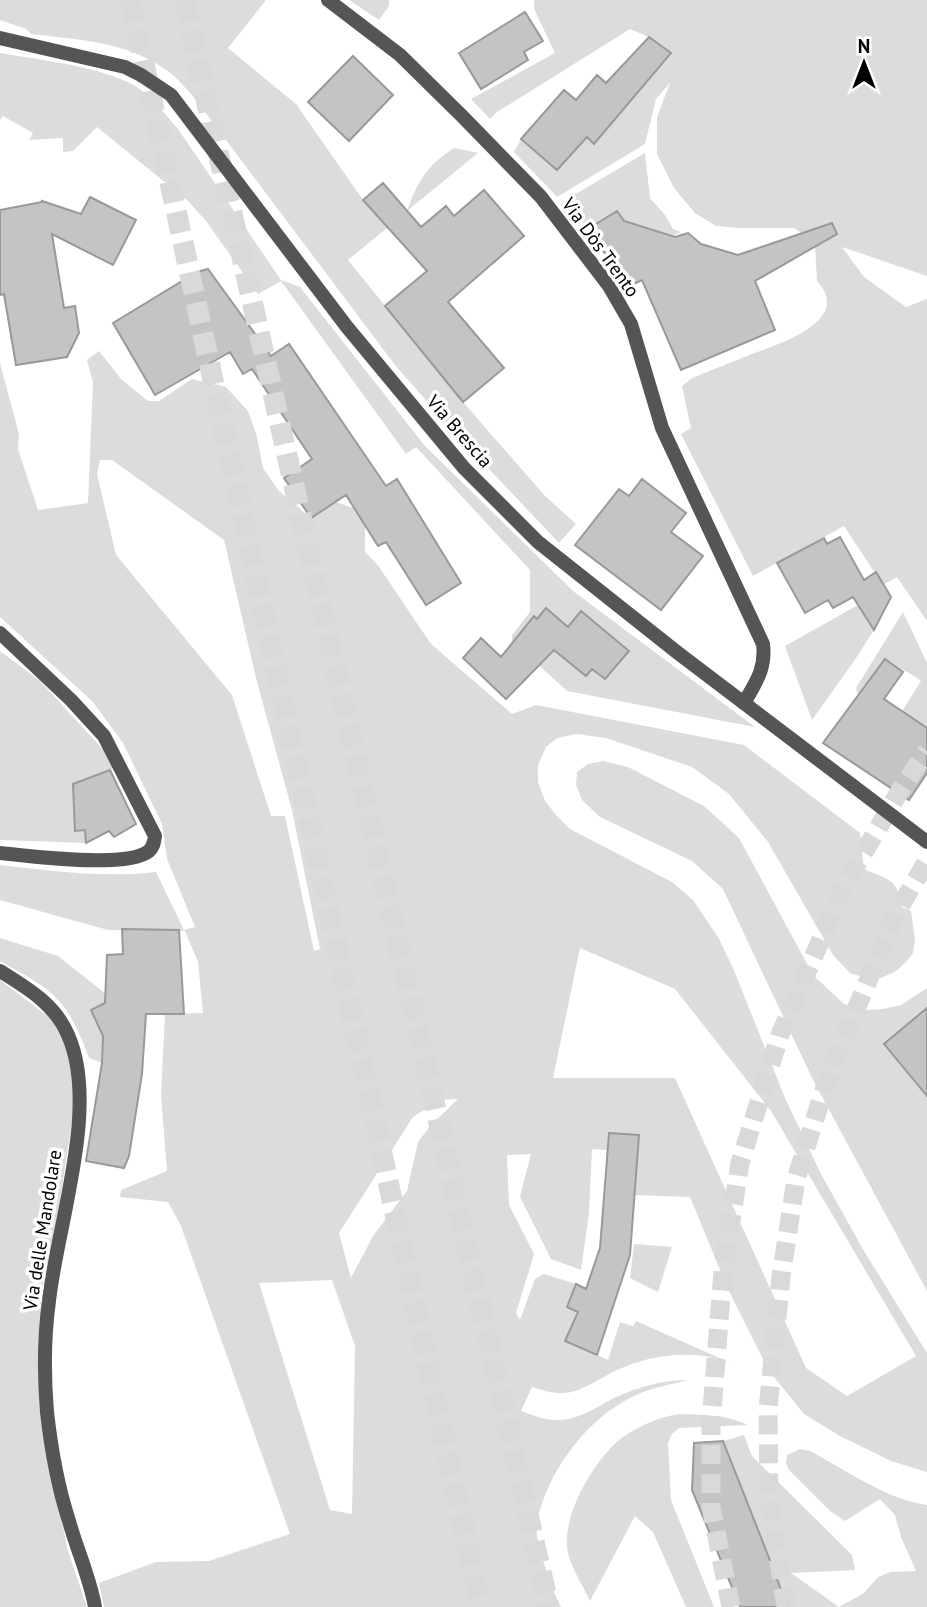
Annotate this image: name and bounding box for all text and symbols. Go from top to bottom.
north arrow [829,28,899,98]
text: N [858,34,870,58]
street label: Via Dòs Trento [556,192,645,301]
street label: Via Brescia [421,389,498,472]
street label: Via delle Mandolare [17,1148,67,1313]

